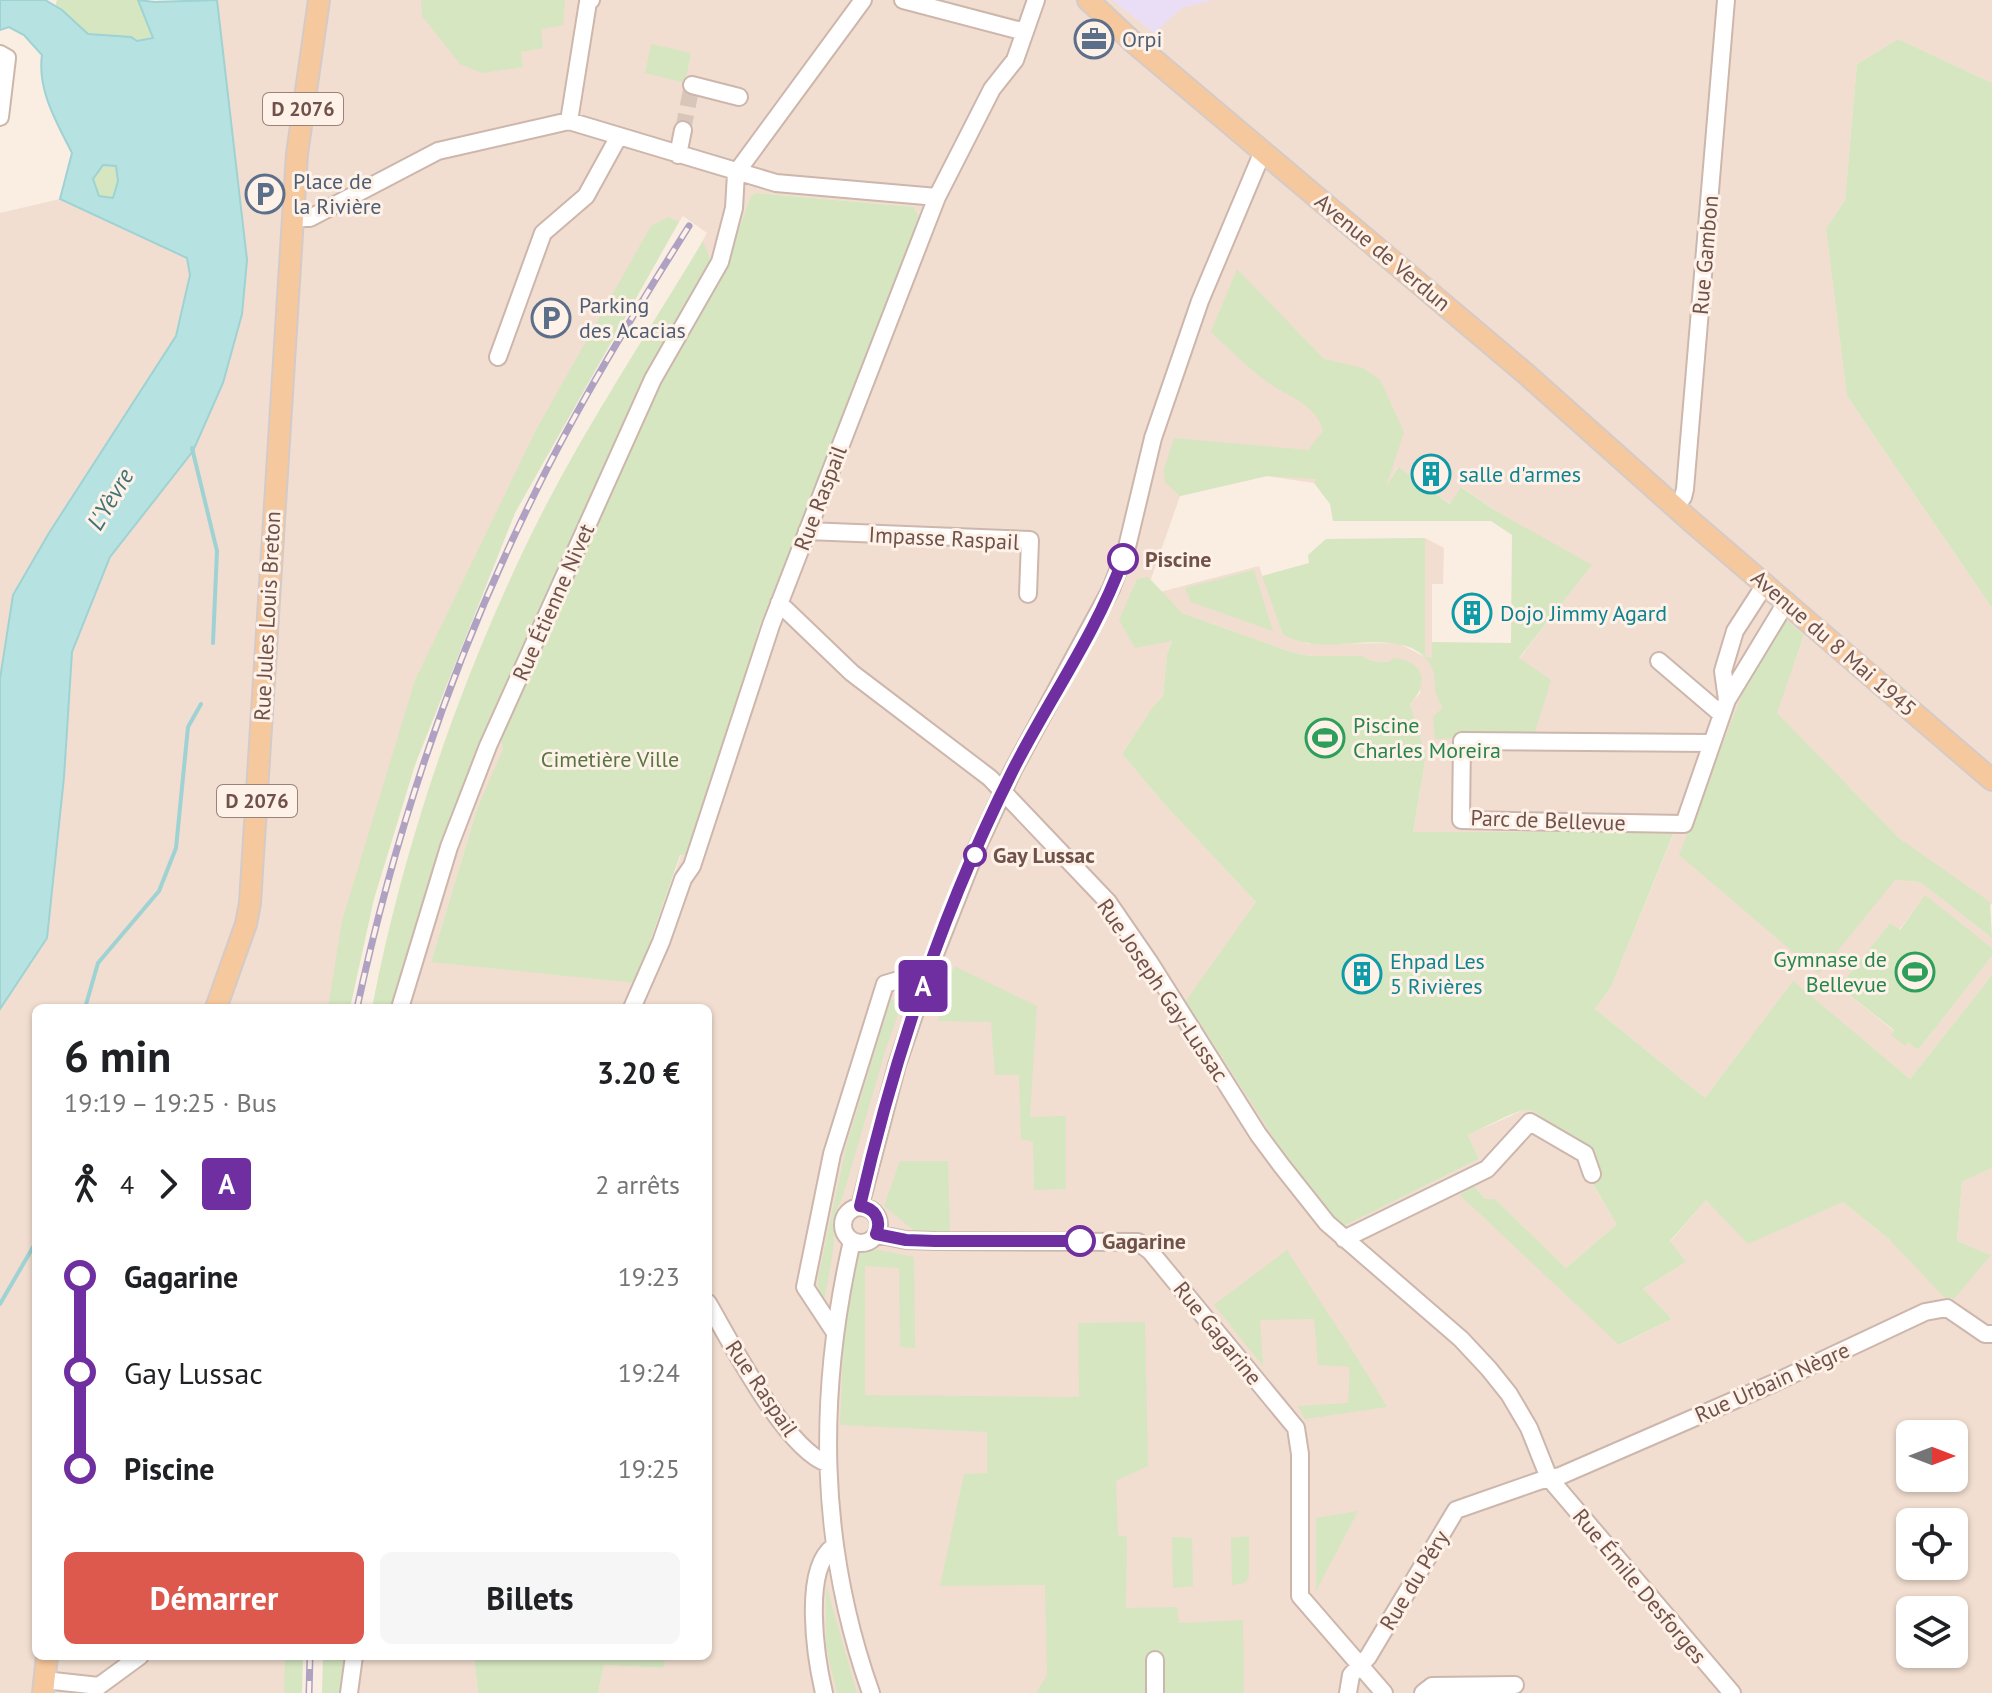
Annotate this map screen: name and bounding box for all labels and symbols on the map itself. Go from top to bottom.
office icon: Orpi [1073,18,1115,60]
place label: Orpi [1122,25,1162,53]
road number: D 2076 [263,93,343,125]
place label: Place de la Rivière [293,167,382,220]
parking icon: Place de la Rivière [244,173,286,215]
street label: Avenue de Verdun [1309,187,1457,317]
street label: Rue Gambon [1686,194,1724,316]
place label: Parking des Acacias [579,291,686,344]
parking icon: Parking des Acacias [530,297,572,339]
street label: Rue Raspail [787,441,853,554]
building icon: salle d'armes [1410,453,1452,495]
place label: salle d'armes [1459,460,1581,488]
water label: L'Yèvre [80,462,140,536]
street label: Rue Jules Louis Breton [248,510,286,722]
street label: Rue Étienne Nivet [506,519,600,685]
street label: Impasse Raspail [868,520,1021,556]
marker: Piscine [1108,544,1138,574]
place label: Piscine [1145,545,1211,573]
street label: Avenue du 8 Mai 1945 [1746,564,1922,722]
building icon: Dojo Jimmy Agard [1451,592,1493,634]
place label: Dojo Jimmy Agard [1500,599,1667,627]
place label: Piscine Charles Moreira [1353,711,1501,764]
sports icon: Piscine Charles Moreira [1304,717,1346,759]
park label: Cimetière Ville [541,745,679,773]
road number: D 2076 [217,785,297,817]
street label: Parc de Bellevue [1470,803,1626,837]
place label: Gay Lussac [993,841,1095,869]
marker: Gay Lussac [964,844,986,866]
street label: Rue Joseph Gay-Lussac [1091,893,1235,1087]
place label: Gymnase de Bellevue [1773,945,1887,998]
place label: Ehpad Les 5 Rivières [1390,947,1485,1000]
sports icon: Gymnase de Bellevue [1894,951,1936,993]
building icon: Ehpad Les 5 Rivières [1341,953,1383,995]
line badge: A [897,960,949,1012]
marker: Gagarine [1065,1226,1095,1256]
place label: Gagarine [1102,1227,1186,1255]
street label: Rue Gagarine [1168,1275,1268,1391]
street label: Rue Raspail [720,1335,805,1442]
street label: Rue Urbain Nègre [1690,1335,1854,1429]
north arrow [1896,1420,1968,1492]
street label: Rue Émile Desforges [1567,1503,1713,1669]
street label: Rue du Péry [1373,1524,1455,1635]

